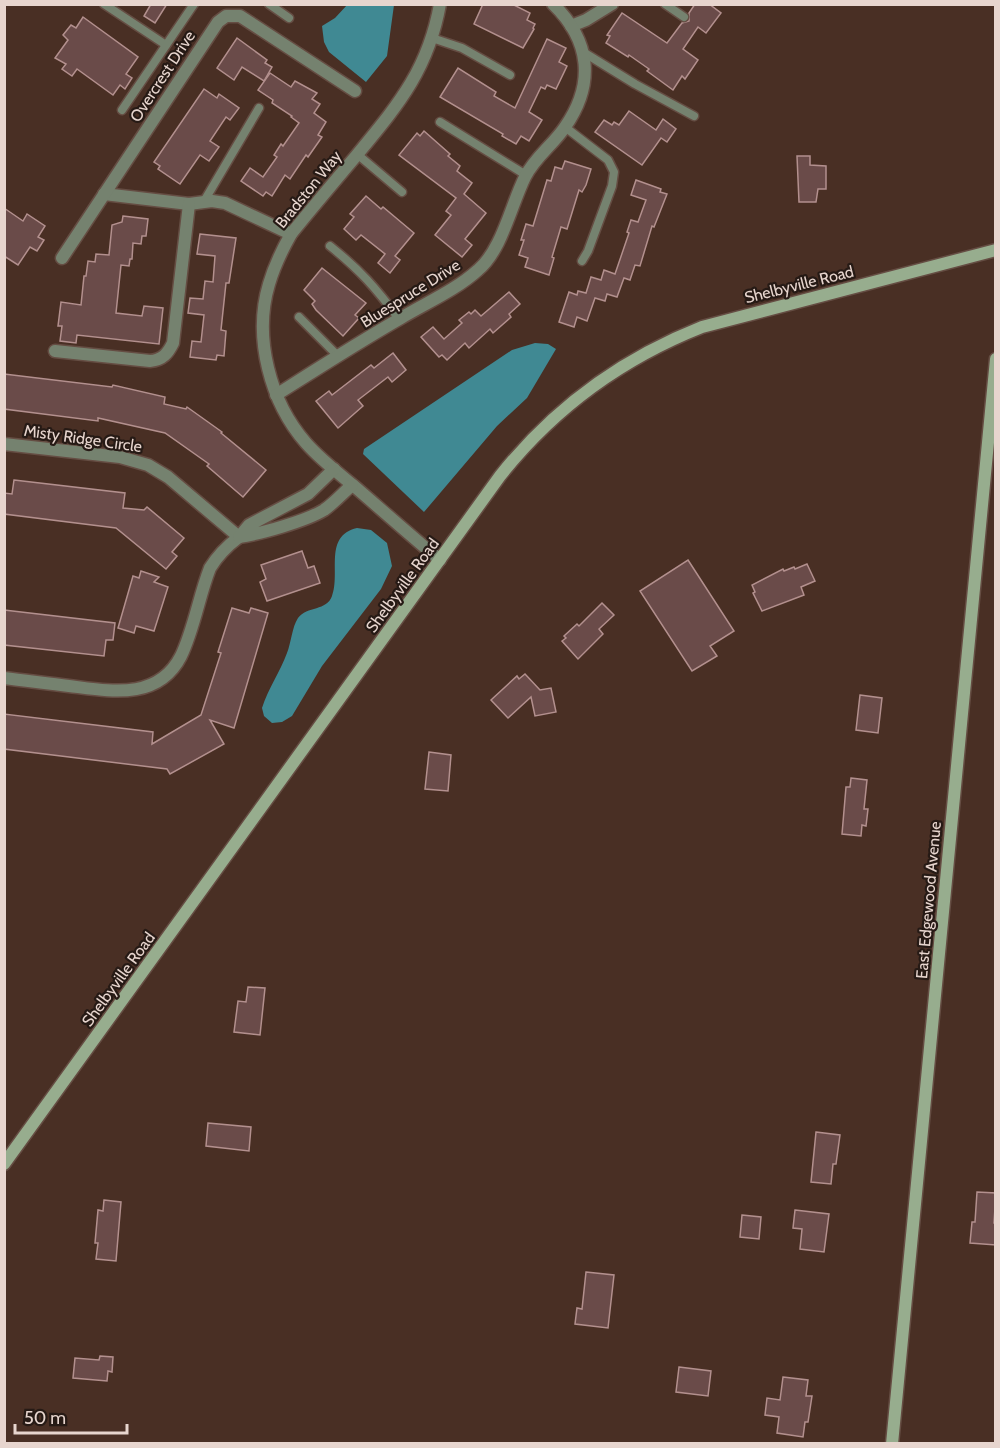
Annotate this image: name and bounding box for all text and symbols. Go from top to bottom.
street label: Overcrest Drive [126,27,199,125]
street label: Bradston Way [271,147,345,232]
street label: Bluespruce Drive [357,255,463,332]
street label: Shelbyville Road [743,262,856,307]
street label: Misty Ridge Circle [23,421,143,456]
street label: Shelbyville Road [362,534,443,636]
street label: East Edgewood Avenue [912,820,945,980]
street label: Shelbyville Road [78,928,159,1030]
scale bar [15,1397,128,1435]
text: 50 m [24,1407,66,1429]

